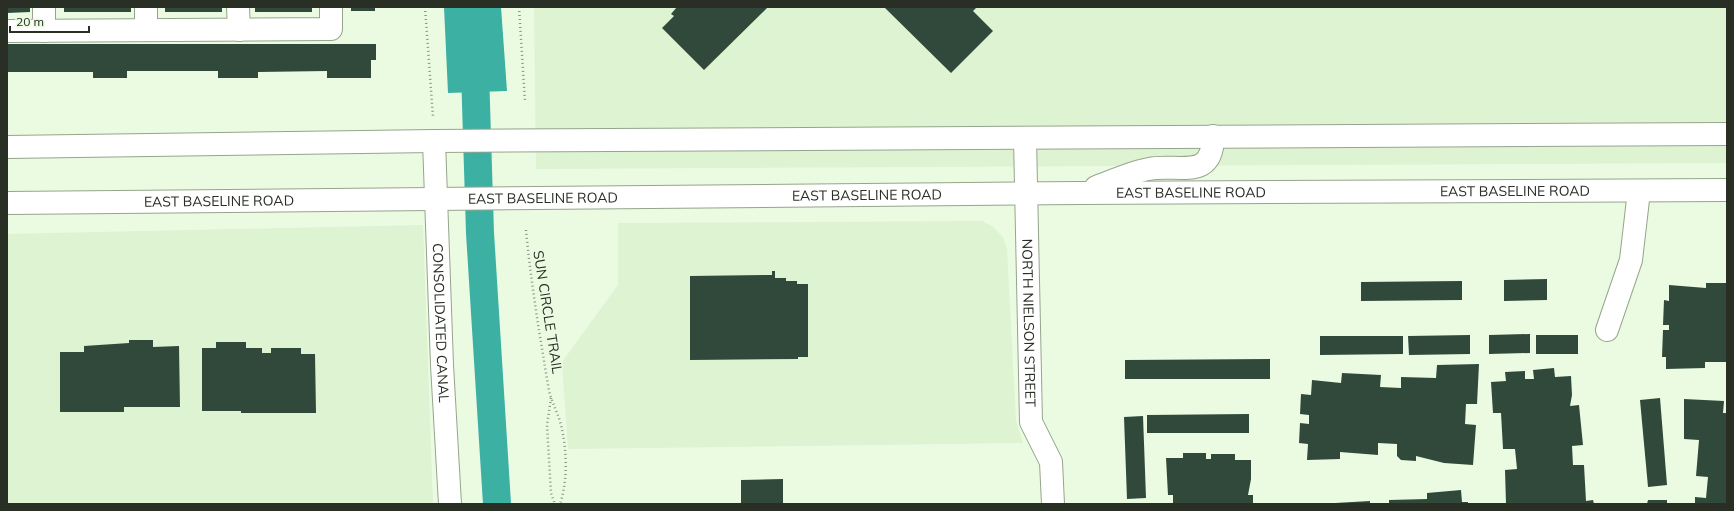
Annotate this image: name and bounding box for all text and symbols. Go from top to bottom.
scale bar [10,8,89,34]
text: 20 m [16,14,44,29]
street label: EAST BASELINE ROAD [1440,182,1590,200]
street label: EAST BASELINE ROAD [1116,183,1266,202]
street label: EAST BASELINE ROAD [792,185,942,205]
street label: EAST BASELINE ROAD [468,188,618,208]
street label: EAST BASELINE ROAD [144,191,294,211]
street label: NORTH NIELSON STREET [1018,239,1040,408]
street label: CONSOLIDATED CANAL [429,243,453,404]
street label: SUN CIRCLE TRAIL [529,249,567,375]

